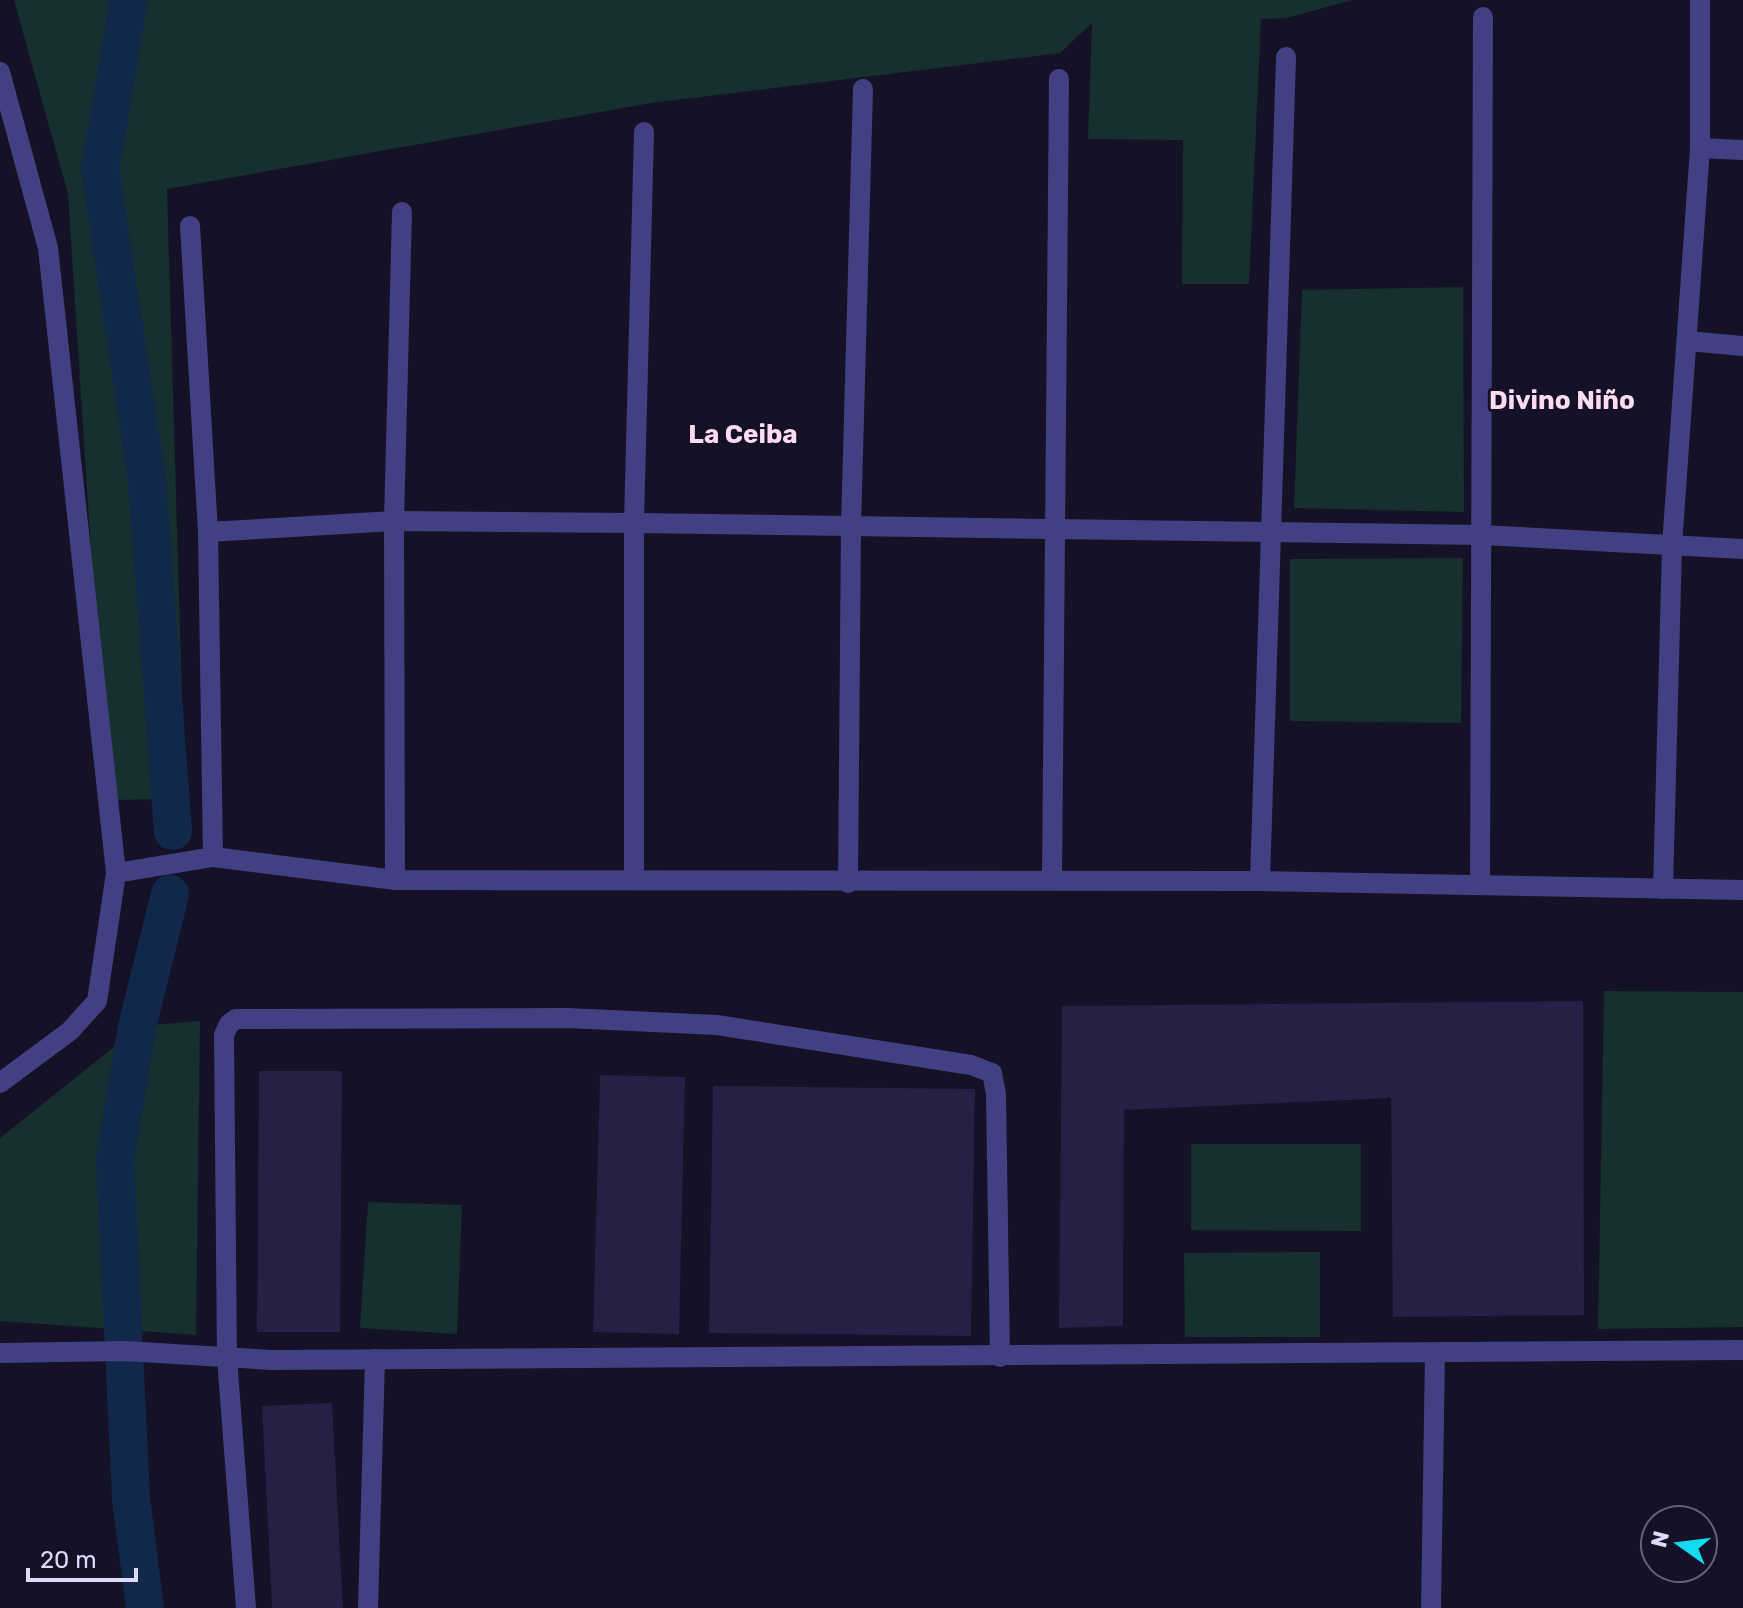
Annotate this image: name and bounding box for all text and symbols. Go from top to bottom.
district label: Divino Niño [1489,385,1635,416]
district label: La Ceiba [688,419,798,450]
north arrow [1639,1504,1719,1584]
text: N [1645,1528,1675,1550]
scale bar [28,1532,136,1582]
text: 20 m [40,1546,97,1574]

